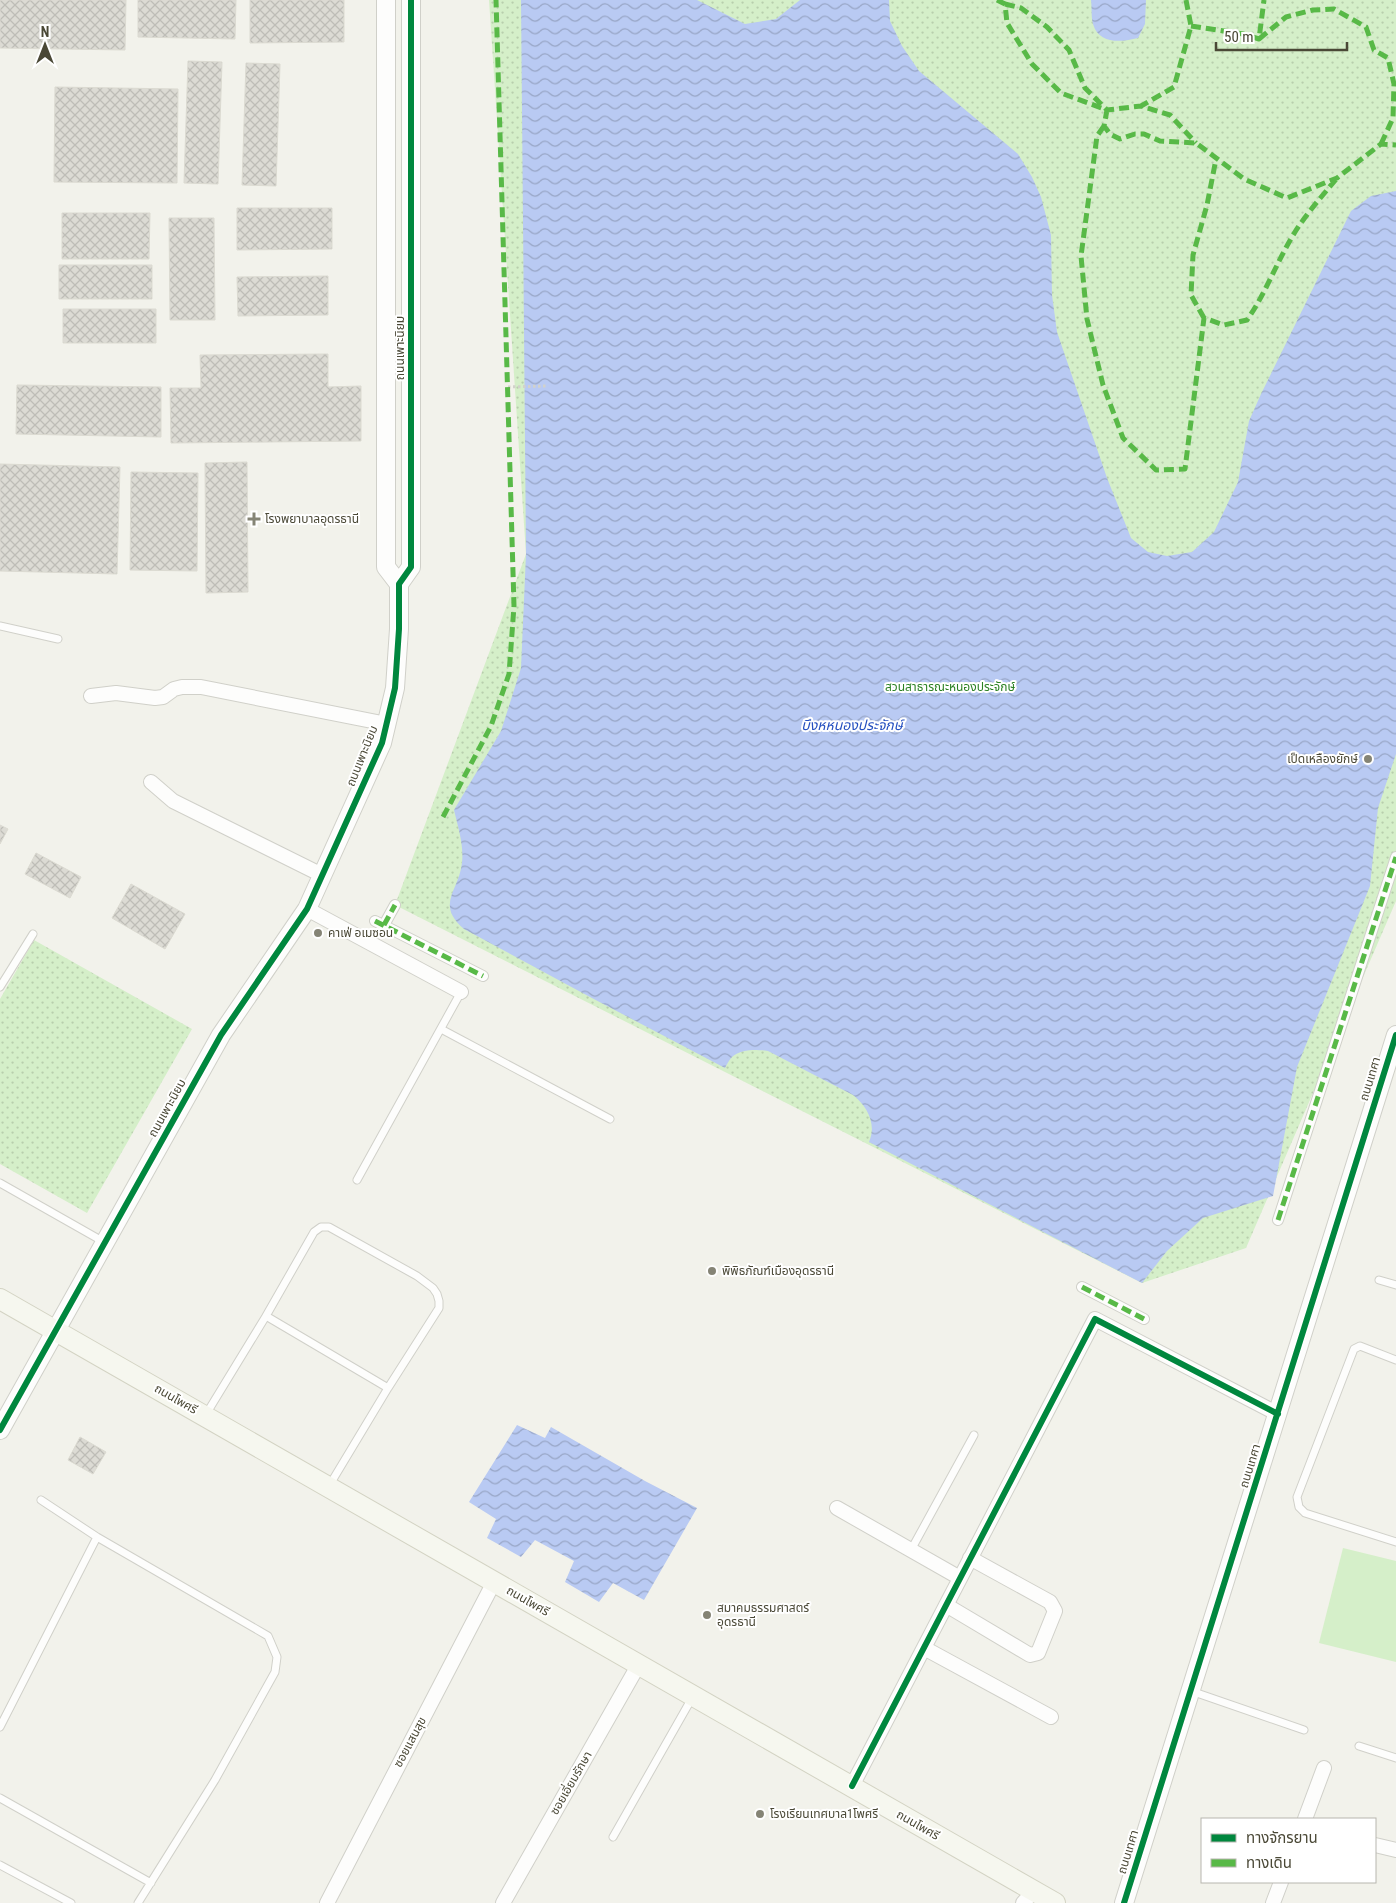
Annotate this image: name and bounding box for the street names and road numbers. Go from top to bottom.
street label: ถนนเพาะนิยม [393,316,407,380]
street label: ถนนเพาะนิยม [343,724,381,788]
street label: ถนนเทศา [1357,1055,1383,1103]
street label: ถนนเพาะนิยม [145,1076,189,1140]
street label: ถนนโพศรี [152,1381,200,1417]
street label: ถนนเทศา [1237,1442,1263,1490]
street label: ถนนโพศรี [504,1583,552,1619]
street label: ซอยแสนสุข [391,1714,429,1770]
street label: ซอยเอี่ยมรักษา [545,1748,595,1817]
street label: ถนนโพศรี [894,1807,942,1843]
street label: ถนนเทศา [1115,1828,1141,1876]

